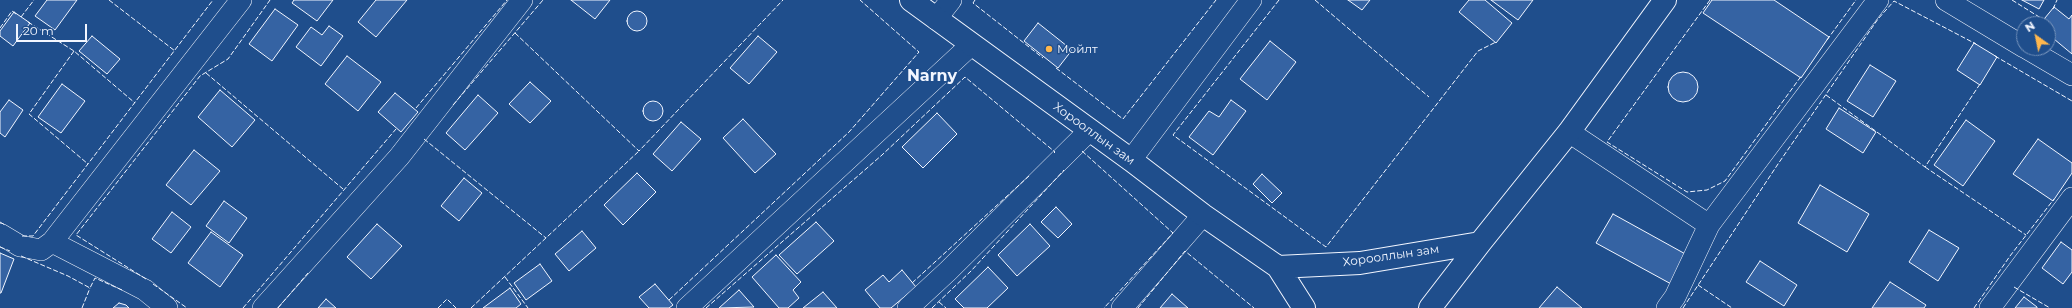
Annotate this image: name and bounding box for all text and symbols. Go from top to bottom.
scale bar [18,16,89,42]
north arrow [2016,16,2056,56]
text: N [2022,18,2038,35]
text: 20 m [23,23,54,38]
place label: Мойлт [1057,42,1098,56]
marker: Мойлт [1044,44,1054,54]
district label: Narny [907,66,957,86]
street label: Хорооллын зам [1050,100,1138,168]
street label: Хорооллын зам [1342,242,1440,270]

